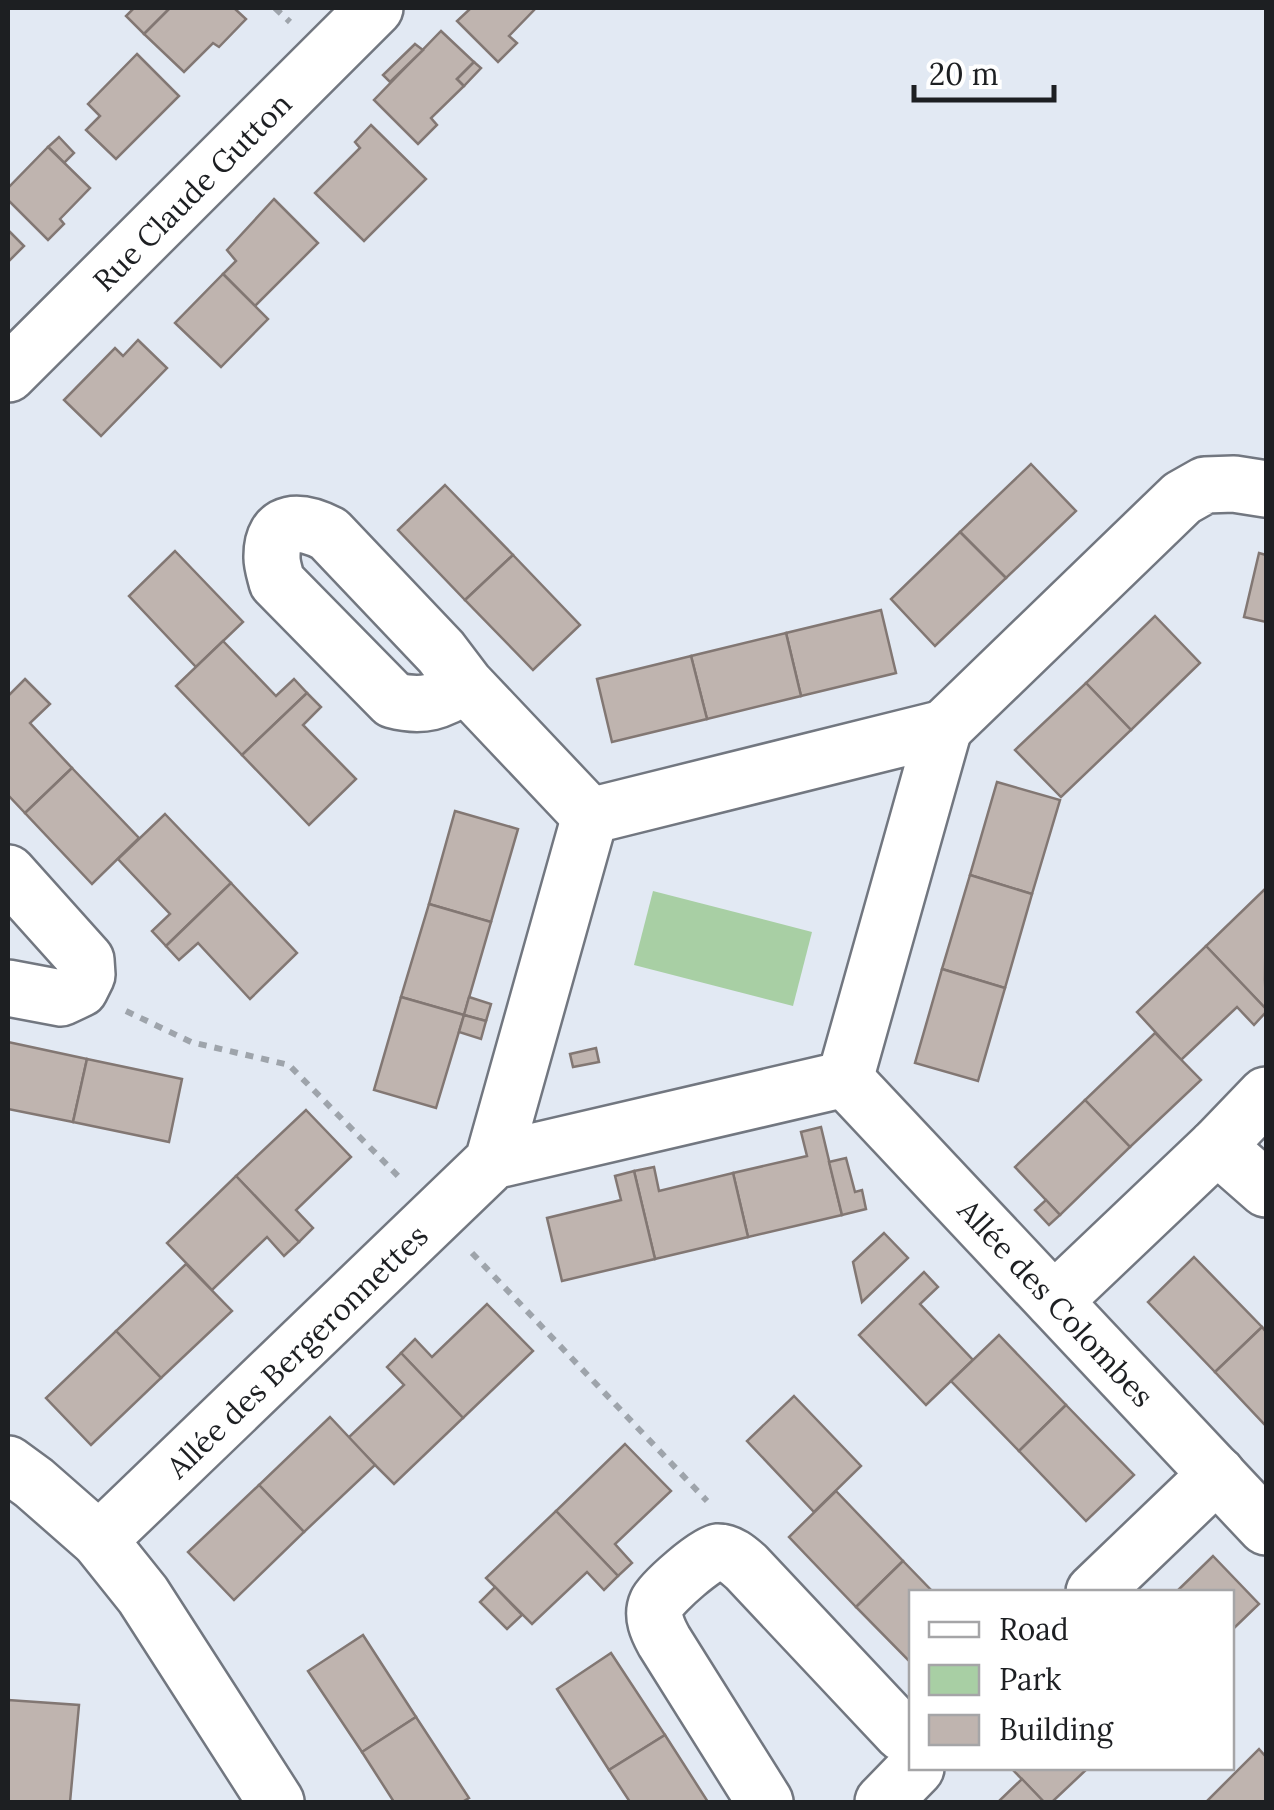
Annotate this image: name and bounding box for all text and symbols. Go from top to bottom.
scale bar [914,40,1054,102]
text: 20 m [929,55,998,93]
street label: Rue Claude Gutton [85,85,299,299]
street label: Allée des Colombes [949,1191,1162,1415]
street label: Allée des Bergeronnettes [158,1216,436,1487]
legend [909,1590,1234,1770]
text: Road [999,1610,1069,1648]
text: Park [999,1660,1061,1698]
text: Building [999,1710,1115,1749]

